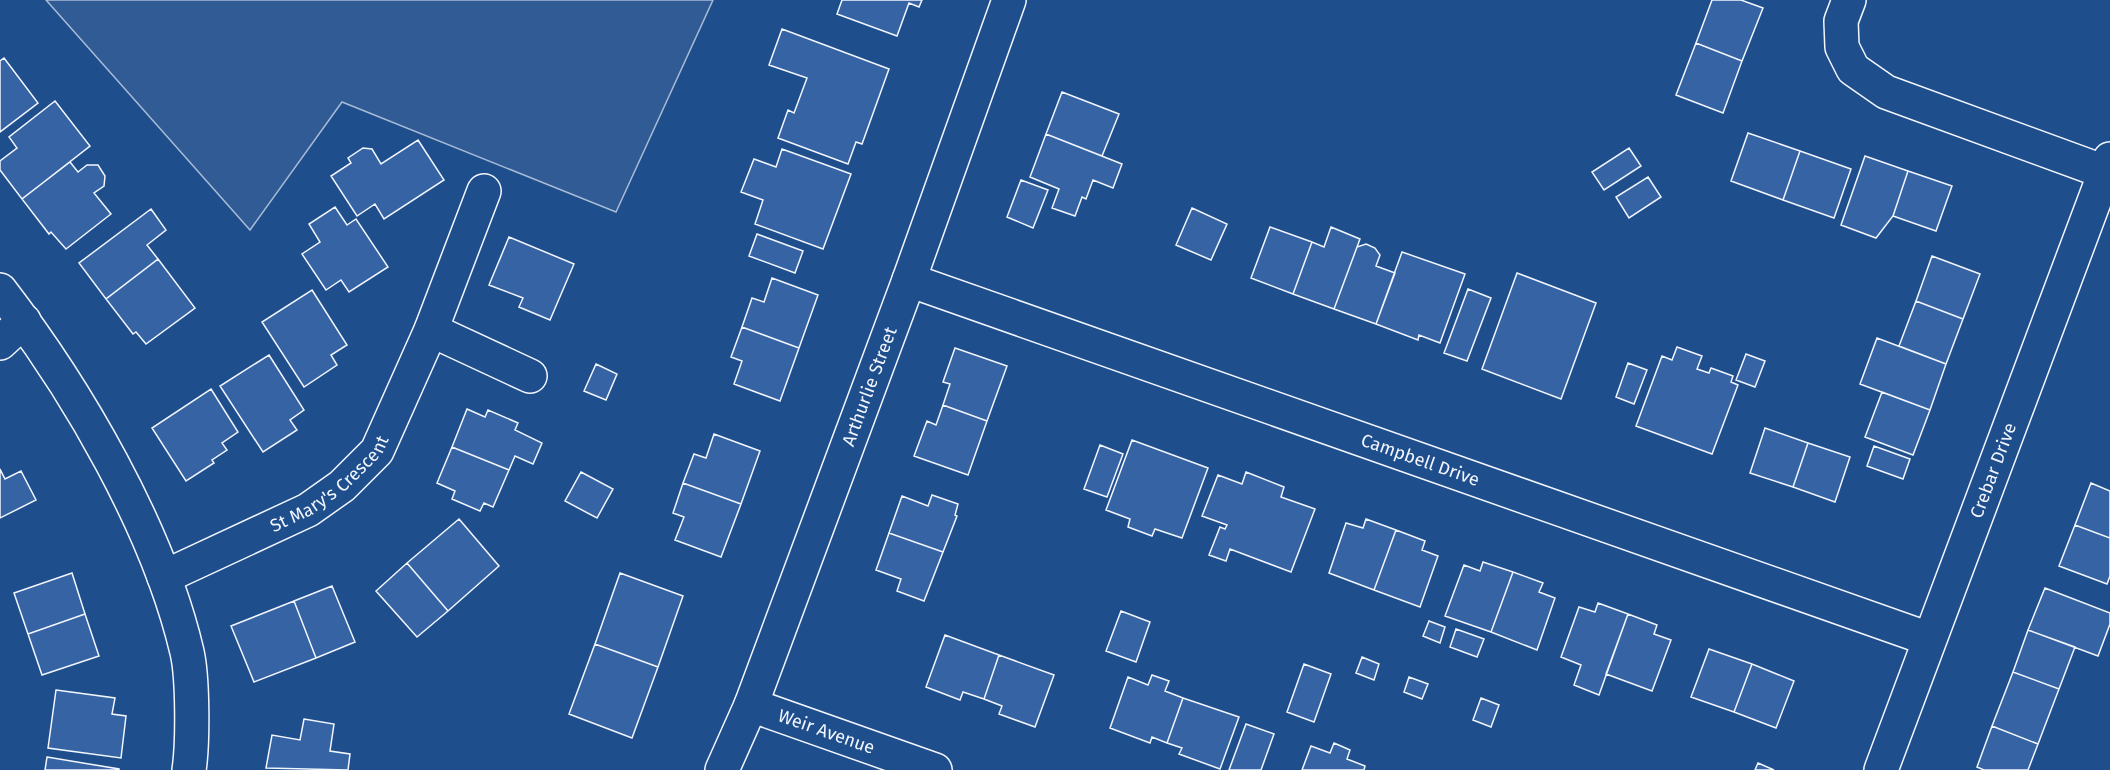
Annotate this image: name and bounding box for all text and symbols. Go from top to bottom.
street label: Arthurlie Street [837,323,902,449]
street label: Crebar Drive [1965,420,2021,521]
street label: Campbell Drive [1358,429,1482,491]
street label: St Mary's Crescent [267,432,394,537]
street label: Weir Avenue [775,704,878,759]

